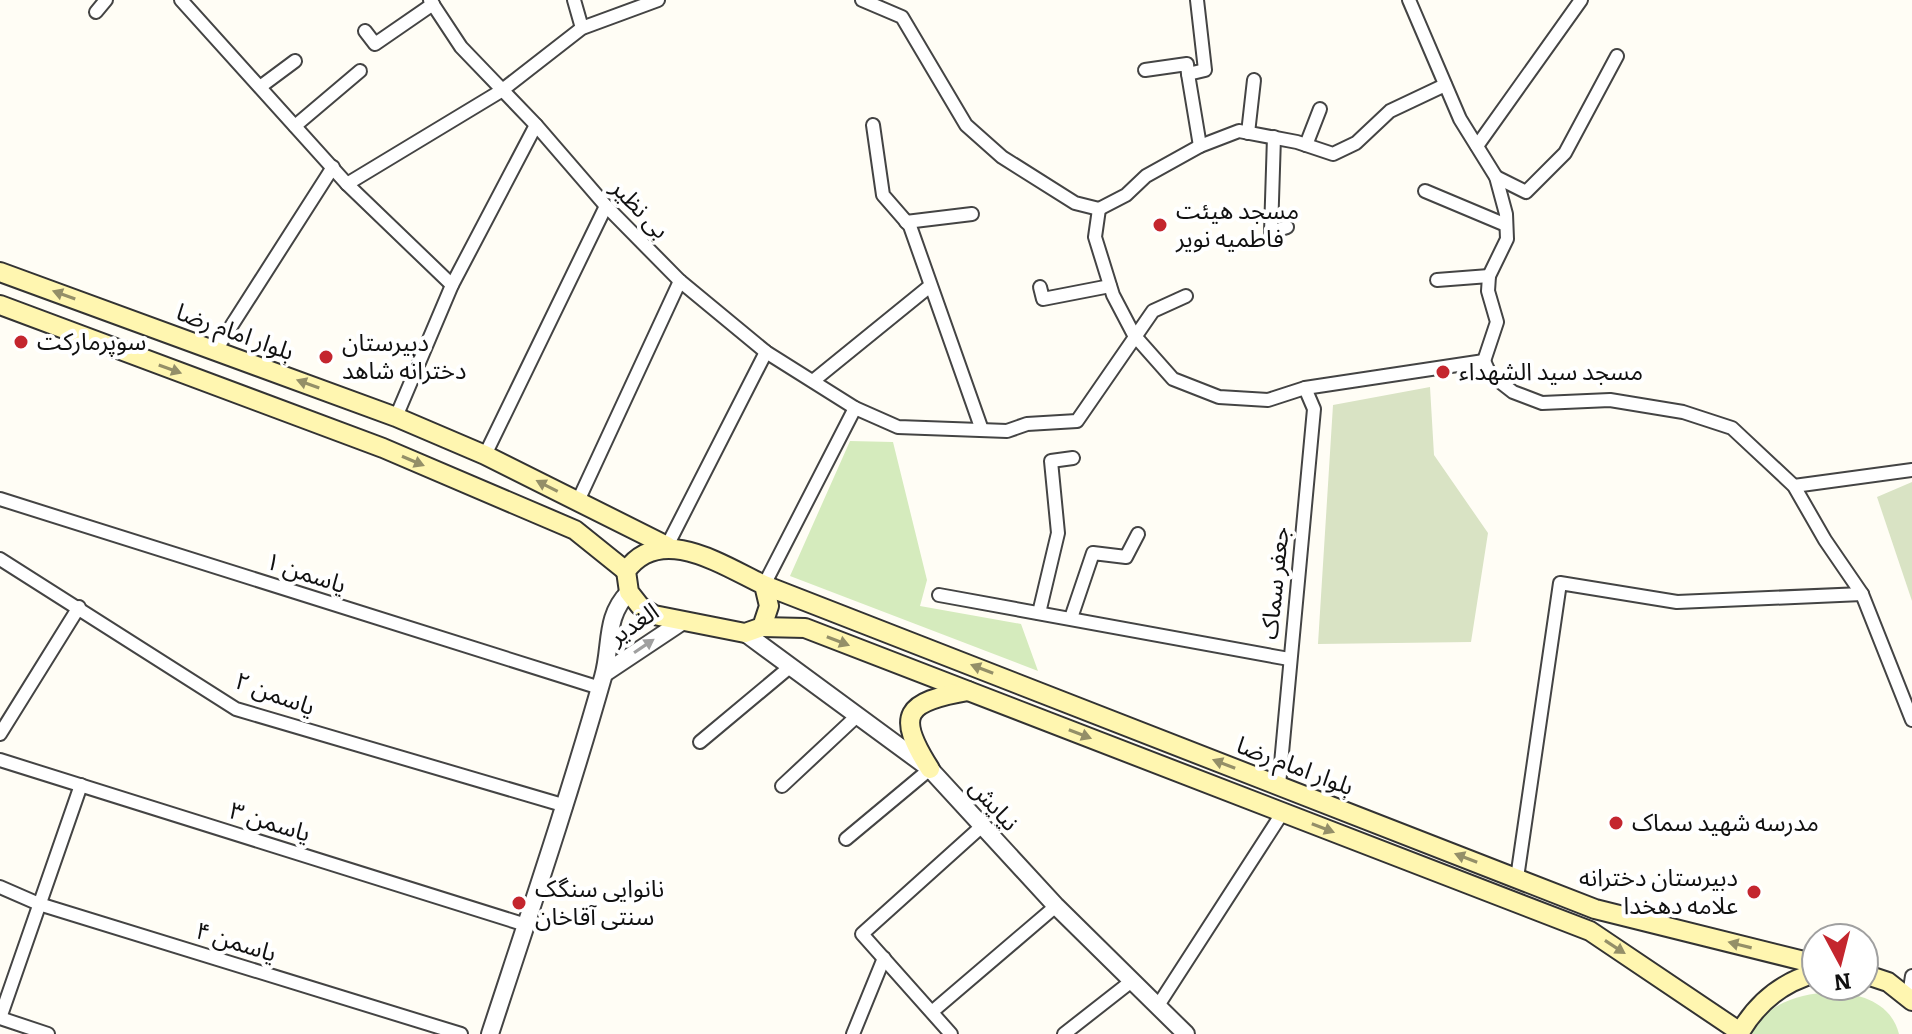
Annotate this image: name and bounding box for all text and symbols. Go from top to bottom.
street label: بی نظیر [605,173,675,244]
place label: مسجد هیئت فاطمیه نویر [1175,197,1299,253]
marker: مسجد هیئت فاطمیه نویر [1151,216,1169,234]
one-way arrow [52,288,76,300]
street label: بلوار امام رضا [171,298,297,370]
place label: سوپرمارکت [37,328,146,357]
place label: دبیرستان دخترانه شاهد [342,329,466,385]
marker: سوپرمارکت [12,333,30,351]
marker: دبیرستان دخترانه شاهد [317,348,335,366]
place label: مسجد سید الشهداء [1459,358,1643,386]
one-way arrow [158,363,182,376]
marker: مسجد سید الشهداء [1434,363,1452,381]
one-way arrow [296,377,320,390]
one-way arrow [402,454,425,467]
one-way arrow [536,479,559,493]
street label: جعفر سماک [1255,525,1295,641]
street label: یاسمن ۱ [262,547,350,599]
street label: الغدیر [603,597,664,651]
one-way arrow [826,635,850,648]
one-way arrow [633,639,654,654]
one-way arrow [970,662,994,675]
street label: یاسمن ۲ [231,667,319,721]
one-way arrow [1069,728,1093,741]
street label: بلوار امام رضا [1231,731,1357,805]
one-way arrow [1212,757,1236,770]
street label: نیایش [964,773,1024,837]
street label: یاسمن ۳ [226,796,314,848]
place label: مدرسه شهید سماک [1632,809,1819,837]
marker: مدرسه شهید سماک [1607,814,1625,832]
one-way arrow [1311,822,1335,835]
one-way arrow [1454,852,1478,865]
place label: دبیرستان دخترانه علامه دهخدا [1579,864,1738,920]
place label: نانوایی سنگک سنتی آقاخان [535,875,664,931]
marker: دبیرستان دخترانه علامه دهخدا [1745,883,1763,901]
marker: نانوایی سنگک سنتی آقاخان [510,894,528,912]
street label: یاسمن ۴ [192,916,280,968]
north arrow [1800,922,1880,1002]
one-way arrow [1728,938,1753,950]
one-way arrow [1604,940,1626,954]
text: N [1832,967,1852,996]

